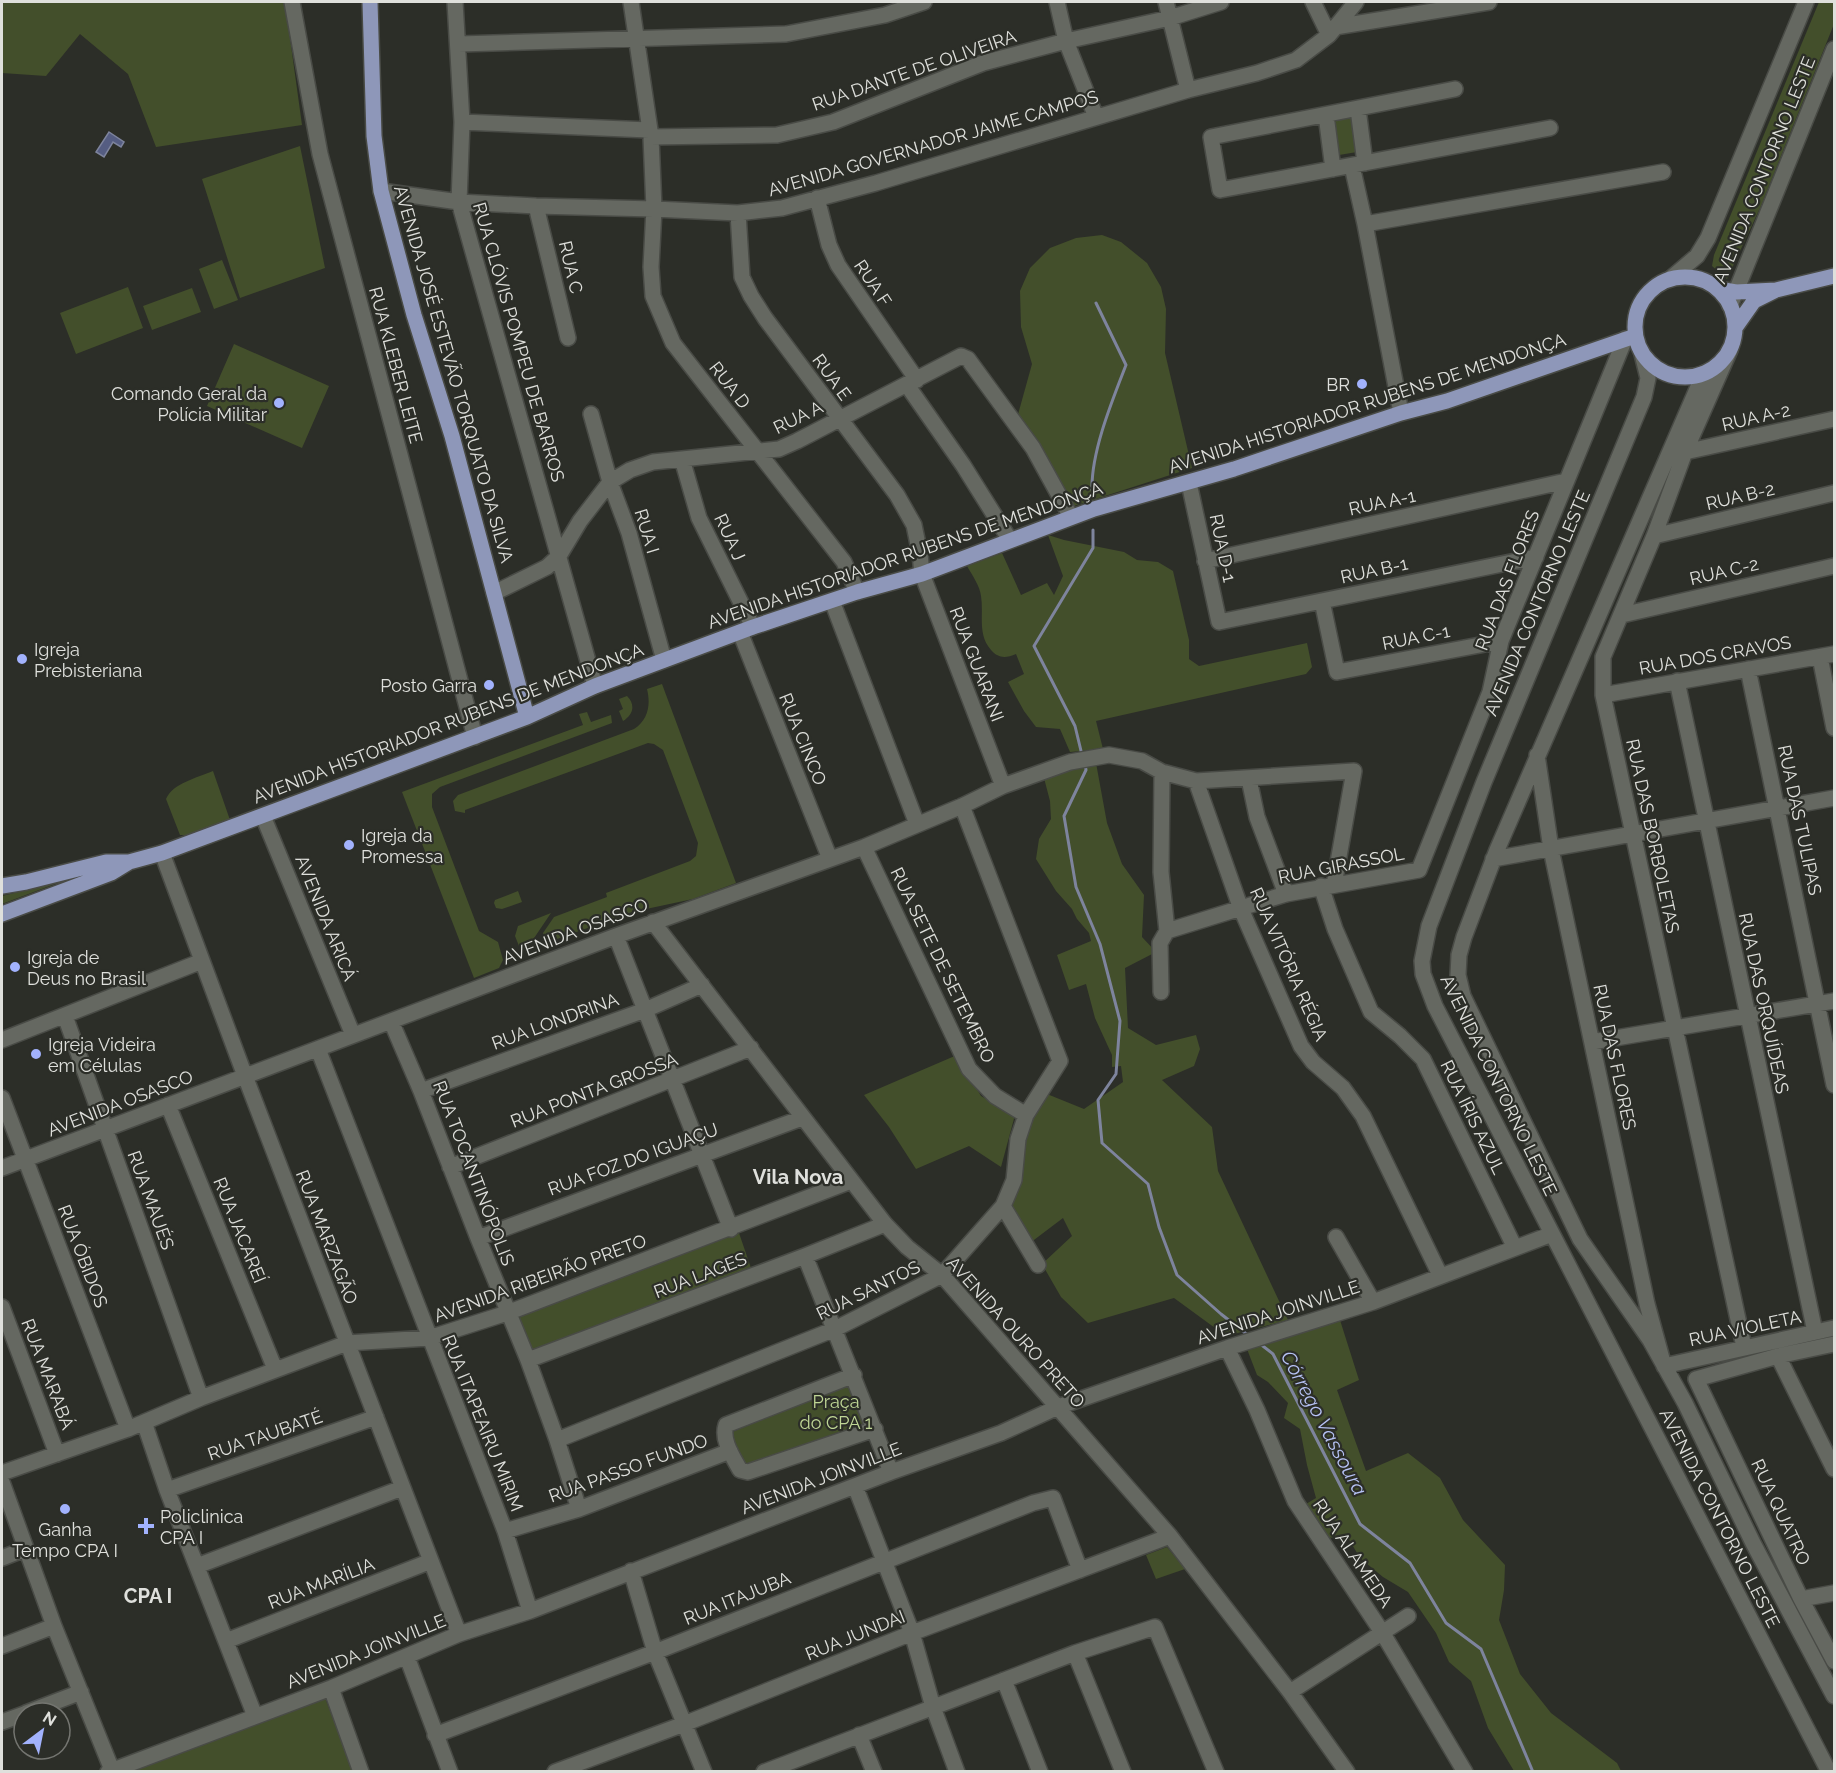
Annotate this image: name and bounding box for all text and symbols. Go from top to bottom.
street label: RUA DANTE DE OLIVEIRA [809,25,1019,115]
street label: AVENIDA CONTORNO LESTE [1709,53,1819,287]
street label: AVENIDA GOVERNADOR JAIME CAMPOS [765,86,1101,200]
street label: AVENIDA JOSÉ ESTEVÃO TORQUATO DA SILVA [390,183,519,565]
street label: RUA CLÓVIS POMPEU DE BARROS [469,200,570,484]
street label: RUA C [555,239,587,295]
street label: RUA F [850,256,896,310]
street label: RUA KLEBER LEITE [365,284,427,446]
street label: AVENIDA HISTORIADOR RUBENS DE MENDONÇA [1166,329,1568,477]
street label: RUA E [808,350,856,404]
street label: RUA D [705,357,755,413]
place label: BR [1326,374,1350,395]
marker: BR [1355,377,1369,391]
place label: Comando Geral da Polícia Militar [111,383,268,425]
marker: Comando Geral da Polícia Militar [272,396,286,410]
street label: RUA A [770,396,826,438]
street label: RUA A-2 [1720,399,1792,435]
street label: AVENIDA HISTORIADOR RUBENS DE MENDONÇA [705,477,1105,633]
street label: RUA B-2 [1704,478,1776,514]
street label: RUA A-1 [1347,485,1418,519]
street label: AVENIDA CONTORNO LESTE [1480,487,1594,719]
street label: RUA I [630,506,664,556]
street label: RUA DAS FLORES [1471,507,1543,653]
street label: RUA J [710,510,750,564]
street label: RUA D-1 [1206,512,1241,584]
street label: RUA B-1 [1338,553,1410,587]
street label: RUA C-2 [1687,553,1761,589]
street label: RUA GUARANI [945,604,1009,724]
street label: RUA C-1 [1380,620,1452,654]
street label: RUA DOS CRAVOS [1637,631,1793,679]
place label: Igreja Prebisteriana [34,639,142,681]
street label: AVENIDA HISTORIADOR RUBENS DE MENDONÇA [250,639,646,807]
marker: Igreja Prebisteriana [15,652,29,666]
place label: Posto Garra [380,675,477,696]
marker: Posto Garra [482,678,496,692]
street label: RUA CINCO [775,690,831,788]
street label: RUA DAS BORBOLETAS [1622,737,1684,935]
street label: RUA DAS TULIPAS [1774,743,1826,897]
place label: Igreja da Promessa [361,825,443,867]
marker: Igreja da Promessa [342,838,356,852]
street label: RUA GIRASSOL [1276,842,1406,888]
street label: AVENIDA ARICÁ [291,852,362,984]
street label: RUA SETE DE SETEMBRO [886,864,1000,1066]
street label: RUA VITÓRIA RÉGIA [1246,884,1333,1044]
street label: AVENIDA OSASCO [499,894,651,968]
street label: RUA DAS ORQUÍDEAS [1735,910,1794,1095]
place label: Igreja de Deus no Brasil [27,947,146,989]
marker: Igreja de Deus no Brasil [8,960,22,974]
street label: AVENIDA CONTORNO LESTE [1436,971,1562,1199]
street label: RUA DAS FLORES [1589,982,1641,1132]
street label: RUA LONDRINA [489,988,621,1054]
place label: Igreja Videira em Células [48,1034,156,1076]
marker: Igreja Videira em Células [29,1047,43,1061]
street label: RUA PONTA GROSSA [507,1048,681,1132]
street label: RUA ÍRIS AZUL [1436,1056,1511,1178]
street label: AVENIDA OSASCO [44,1066,196,1140]
street label: RUA TOCANTINÓPOLIS [429,1077,520,1268]
street label: RUA FOZ DO IGUAÇU [545,1118,721,1200]
street label: RUA MAUÉS [123,1147,180,1252]
district label: Vila Nova [753,1165,843,1189]
street label: RUA MARZAGÃO [292,1167,362,1307]
street label: RUA JACAREÍ [209,1174,272,1286]
street label: RUA ÓBIDOS [54,1201,113,1310]
street label: AVENIDA RIBEIRÃO PRETO [431,1230,649,1326]
street label: RUA LAGES [651,1248,750,1302]
street label: AVENIDA OURO PRETO [943,1252,1089,1412]
street label: RUA SANTOS [813,1256,923,1324]
street label: AVENIDA JOINVILLE [1194,1276,1362,1348]
street label: RUA VIOLETA [1687,1306,1803,1350]
street label: RUA MARABÁ [17,1315,80,1432]
street label: RUA ITAPEAIRU MIRIM [438,1332,528,1514]
water label: Córrego Vassoura [1276,1347,1372,1499]
park label: Praça do CPA 1 [799,1391,873,1433]
street label: RUA TAUBATÉ [204,1405,325,1464]
street label: AVENIDA CONTORNO LESTE [1655,1405,1785,1631]
street label: RUA PASSO FUNDO [546,1429,710,1507]
street label: AVENIDA JOINVILLE [738,1438,904,1518]
street label: RUA QUATRO [1747,1456,1815,1568]
street label: RUA ALAMEDA [1309,1495,1397,1611]
marker: Ganha Tempo CPA I [58,1502,72,1516]
place label: Policlinica CPA I [160,1506,243,1548]
marker: Policlinica CPA I [137,1517,155,1535]
place label: Ganha Tempo CPA I [12,1519,118,1561]
street label: RUA MARÍLIA [264,1552,377,1613]
street label: RUA ITAJUBA [680,1567,794,1629]
district label: CPA I [124,1584,172,1608]
street label: RUA JUNDAI [802,1605,908,1665]
street label: AVENIDA JOINVILLE [283,1609,449,1693]
north arrow [12,1701,72,1761]
text: N [39,1707,60,1730]

